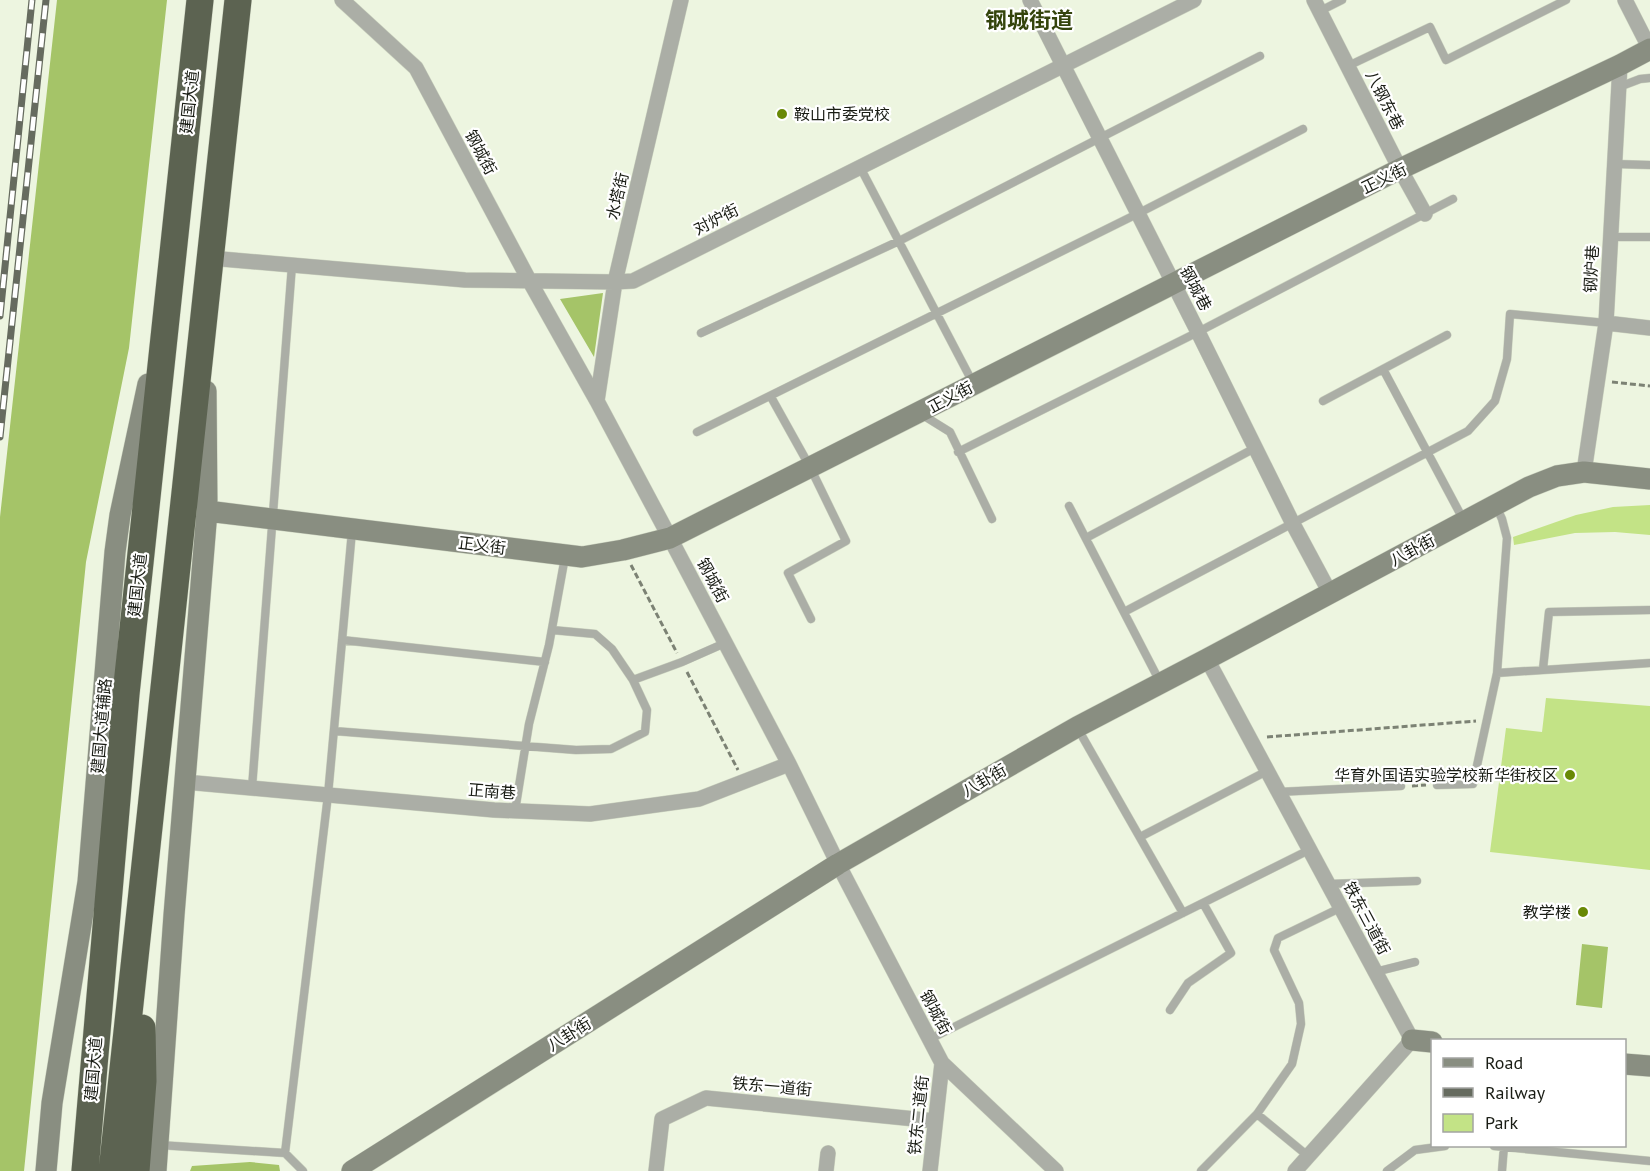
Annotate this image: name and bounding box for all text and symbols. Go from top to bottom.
district label: 钢城街道 [985,6,1073,34]
street label: 八钢东巷 [1362,67,1408,133]
street label: 建国大道 [176,69,202,135]
place label: 鞍山市委党校 [794,104,890,124]
marker: 鞍山市委党校 [775,107,789,121]
street label: 钢城街 [461,126,501,178]
street label: 正义街 [1358,158,1410,198]
street label: 水塔街 [602,170,632,222]
street label: 对炉街 [690,199,742,239]
street label: 钢炉巷 [1580,245,1602,293]
street label: 钢城巷 [1176,262,1216,314]
street label: 正义街 [924,377,976,417]
street label: 八卦街 [1386,530,1438,570]
street label: 正义街 [457,532,507,558]
street label: 建国大道 [124,552,150,618]
street label: 钢城街 [693,554,733,606]
street label: 建国大道辅路 [87,677,115,775]
street label: 八卦街 [958,759,1010,801]
place label: 华育外国语实验学校新华街校区 [1334,765,1558,785]
marker: 华育外国语实验学校新华街校区 [1563,768,1577,782]
street label: 正南巷 [467,779,517,803]
street label: 铁东三道街 [1339,878,1395,958]
place label: 教学楼 [1523,902,1571,922]
marker: 教学楼 [1576,905,1590,919]
street label: 钢城街 [916,986,956,1038]
street label: 八卦街 [543,1013,595,1055]
street label: 建国大道 [80,1036,106,1102]
legend [1431,1039,1626,1147]
text: Road [1485,1051,1523,1074]
street label: 铁东一道街 [731,1073,813,1099]
street label: 铁东二道街 [904,1074,932,1156]
text: Railway [1485,1081,1546,1104]
text: Park [1485,1111,1518,1134]

